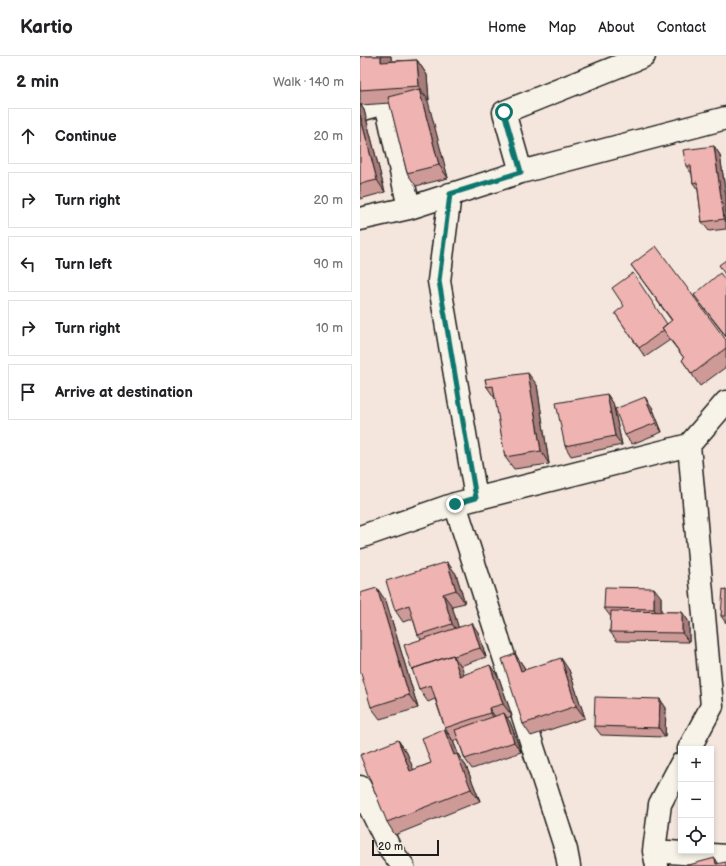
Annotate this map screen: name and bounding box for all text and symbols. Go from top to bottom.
text: Kartio [20,16,73,39]
text: Home [488,19,526,36]
text: Map [548,19,576,36]
text: About [598,19,635,36]
text: Contact [657,19,706,36]
text: 2 min [16,72,59,92]
text: Walk · 140 m [273,74,344,90]
route start [495,103,513,121]
icon: ahead [17,125,39,147]
text: Continue [55,127,117,146]
text: 20 m [313,128,343,144]
icon: right [17,189,39,211]
text: Turn right [55,191,120,210]
text: 20 m [313,192,343,208]
icon: left [17,253,39,275]
text: Turn left [55,255,112,274]
text: 90 m [314,256,343,272]
icon: right [17,317,39,339]
text: Turn right [55,319,120,338]
text: 10 m [316,320,343,336]
icon: arrive [17,381,39,403]
text: Arrive at destination [55,383,193,402]
route end [446,495,464,513]
map controls [678,746,714,854]
button: + [678,746,714,782]
button: − [678,782,714,818]
button: locate [678,818,714,854]
scale bar [372,838,439,857]
text: 20 m [378,840,403,853]

